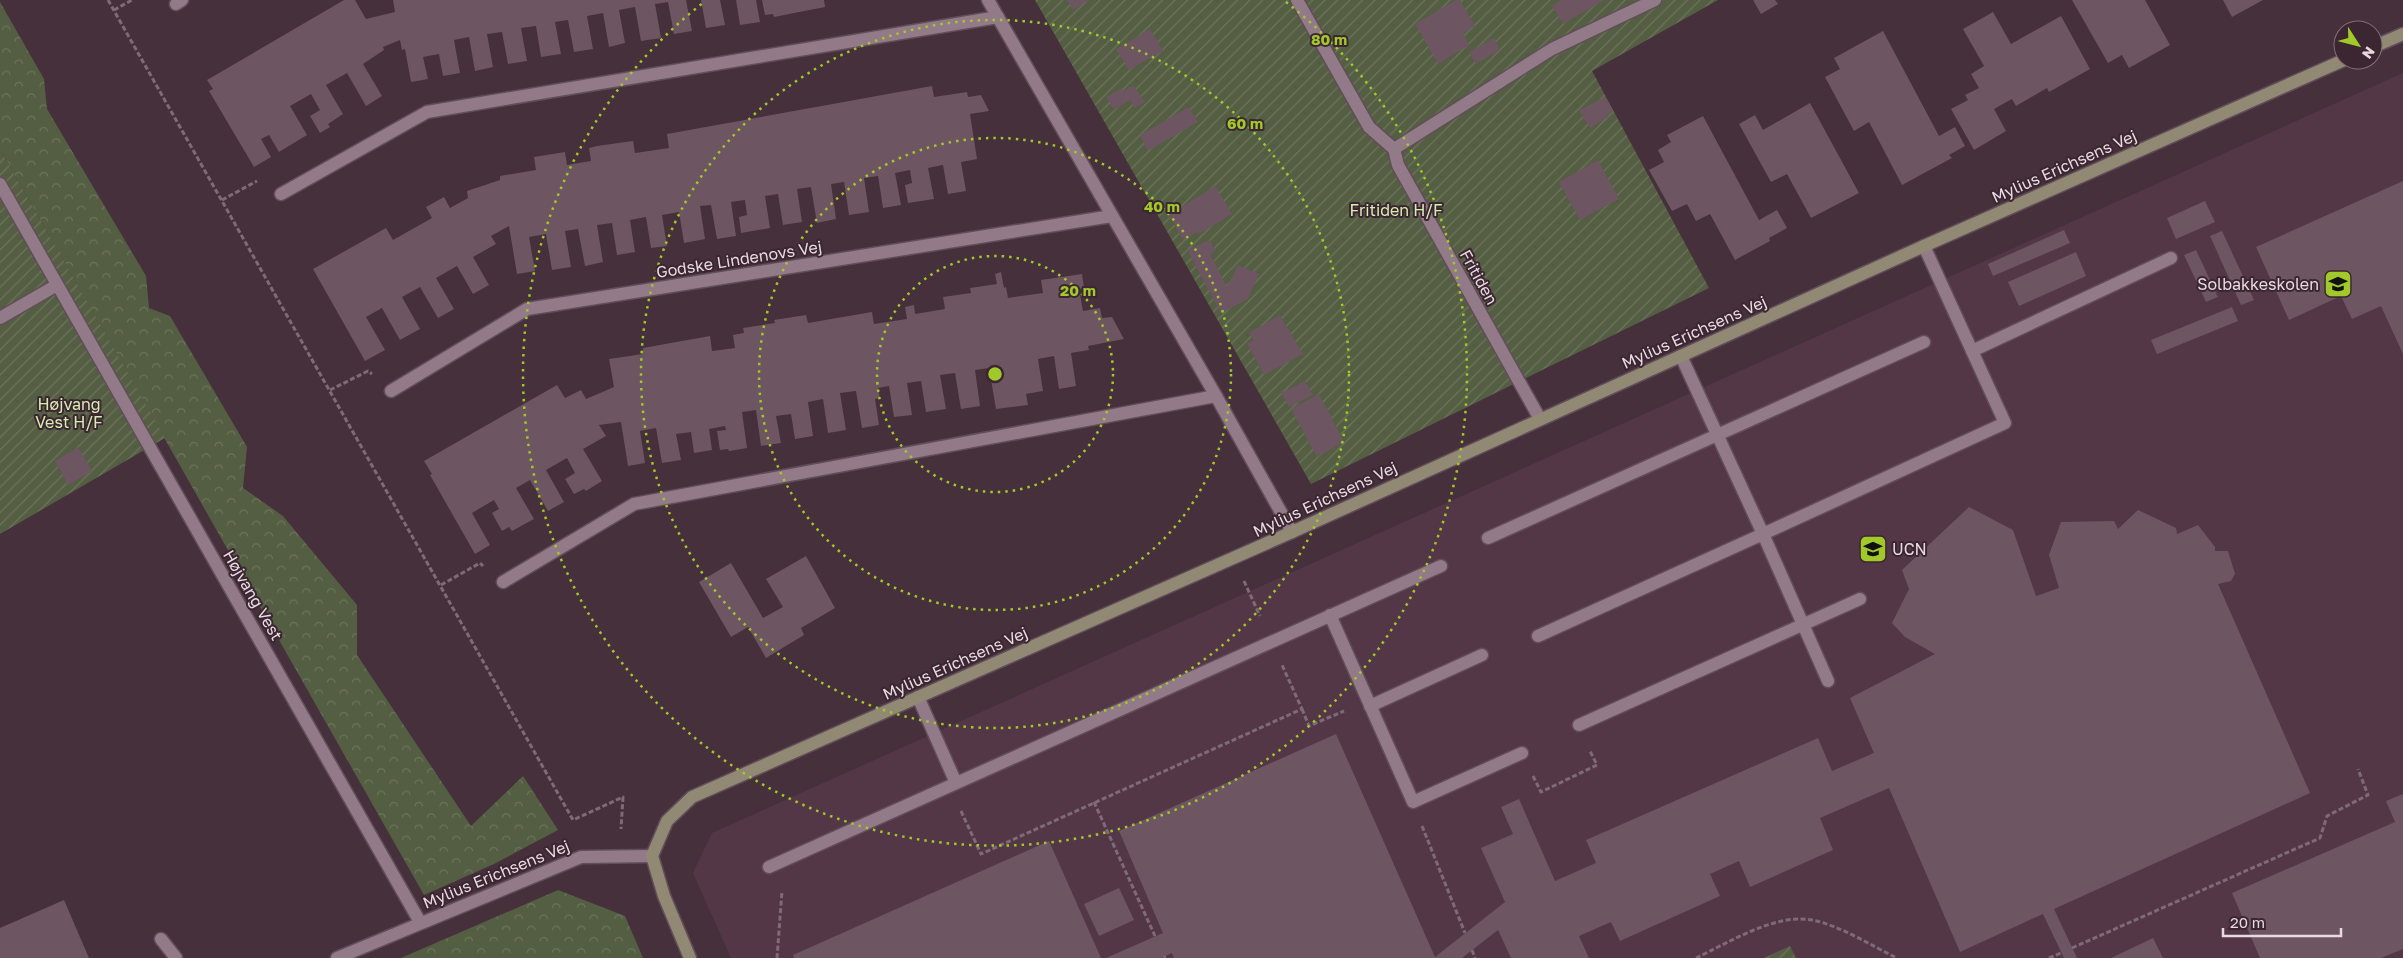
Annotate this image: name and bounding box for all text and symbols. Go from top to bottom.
north arrow [2333,20,2383,70]
text: 80 m [1311,30,1347,48]
text: N [2359,44,2379,62]
text: 60 m [1227,114,1263,132]
street label: Mylius Erichsens Vej [1988,125,2140,207]
text: 40 m [1144,197,1180,215]
park label: Fritiden H/F [1349,200,1443,220]
street label: Godske Lindenovs Vej [655,236,823,282]
street label: Fritiden [1456,246,1502,308]
school or university icon: Solbakkeskolen [2323,269,2353,299]
place label: Solbakkeskolen [2197,274,2319,294]
text: 20 m [1060,281,1096,299]
street label: Mylius Erichsens Vej [1618,291,1770,373]
centre of rings [986,365,1004,383]
park label: Højvang Vest H/F [35,394,103,432]
street label: Mylius Erichsens Vej [1250,457,1400,541]
school or university icon: UCN [1858,534,1888,564]
place label: UCN [1892,539,1927,559]
street label: Højvang Vest [219,546,287,644]
street label: Mylius Erichsens Vej [879,622,1031,704]
street label: Mylius Erichsens Vej [420,835,572,913]
scale bar [2223,906,2340,938]
text: 20 m [2230,913,2265,931]

